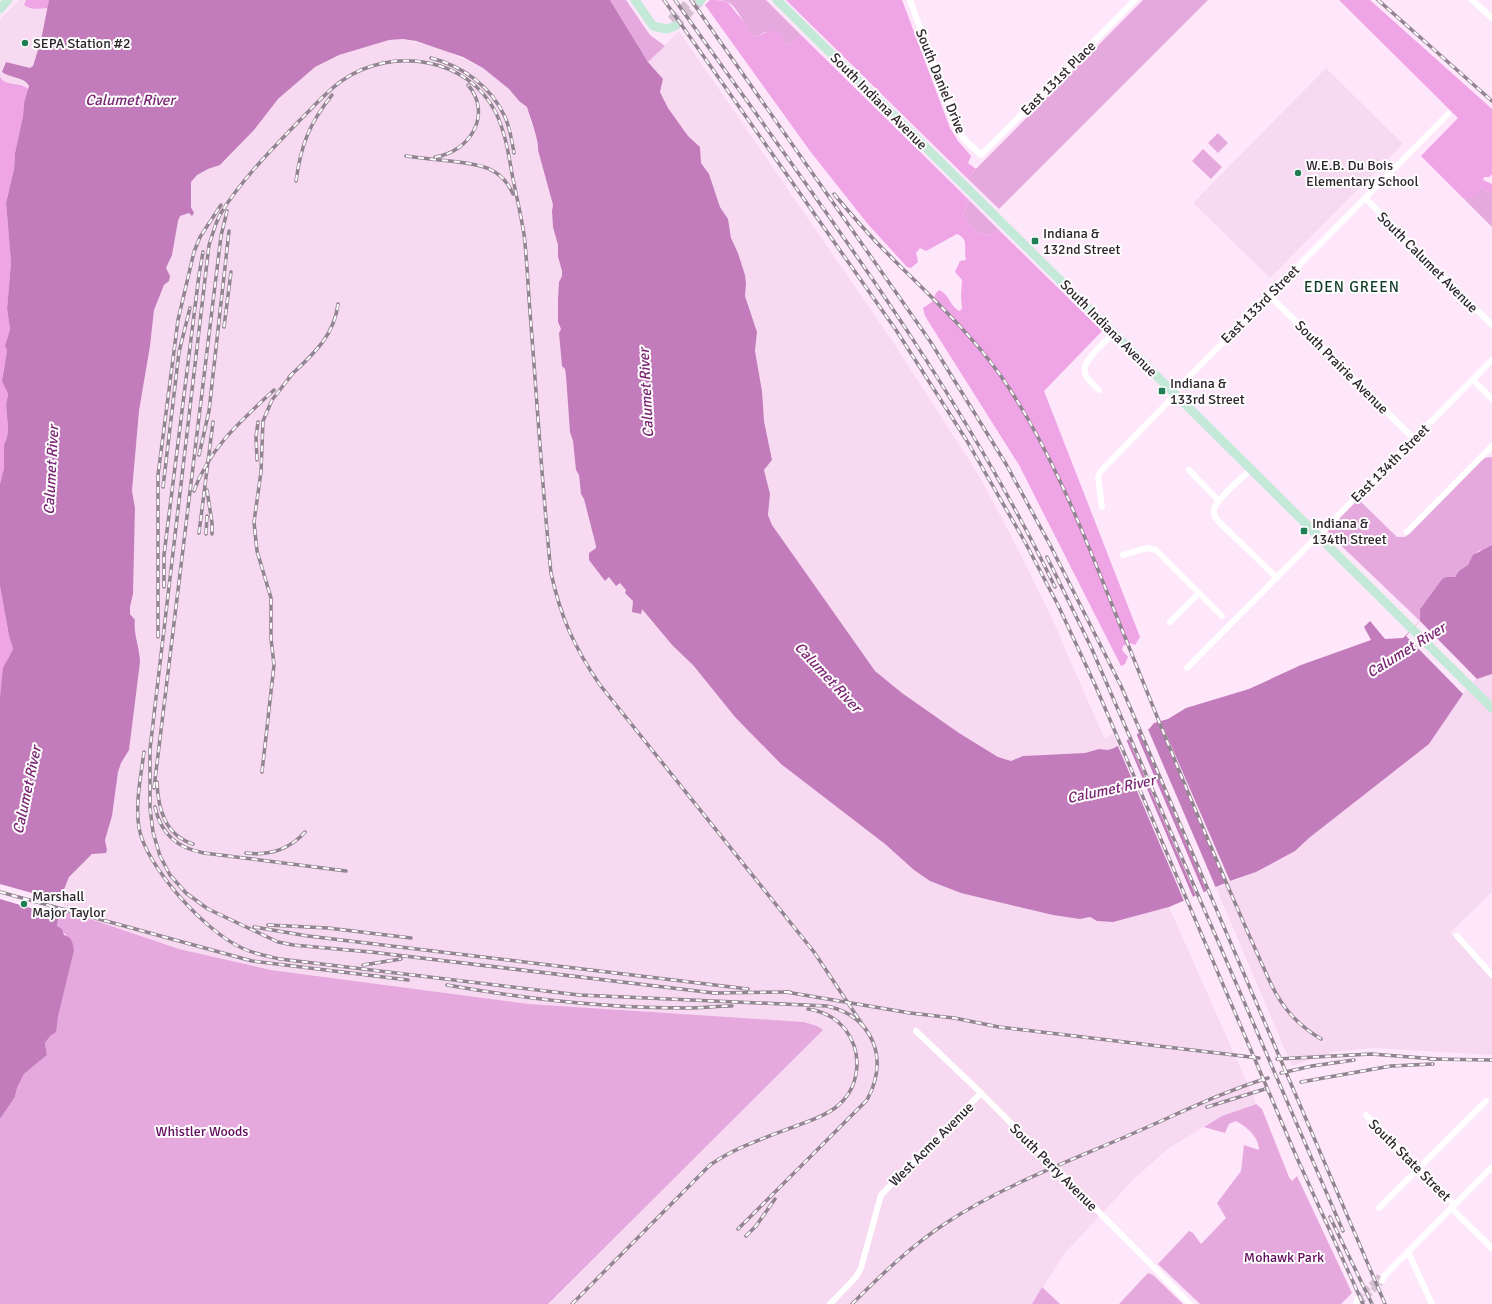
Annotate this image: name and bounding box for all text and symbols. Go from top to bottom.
street label: South Daniel Drive [912,26,969,136]
place label: SEPA Station #2 [33,35,130,52]
marker: SEPA Station #2 [20,38,30,48]
street label: East 131st Place [1018,38,1099,119]
street label: South Indiana Avenue [827,49,931,153]
water label: Calumet River [85,91,177,109]
place label: W.E.B. Du Bois Elementary School [1306,157,1419,190]
marker: W.E.B. Du Bois Elementary School [1293,168,1303,178]
street label: South Calumet Avenue [1374,208,1482,316]
place label: Indiana & 132nd Street [1043,225,1120,258]
marker: Indiana & 132nd Street [1030,236,1040,246]
street label: East 133rd Street [1218,262,1303,347]
street label: South Indiana Avenue [1057,276,1161,380]
district label: EDEN GREEN [1304,278,1400,296]
street label: South Prairie Avenue [1291,317,1392,418]
water label: Calumet River [635,345,657,438]
place label: Indiana & 133rd Street [1170,375,1245,408]
marker: Indiana & 133rd Street [1157,386,1167,396]
street label: East 134th Street [1348,421,1433,506]
water label: Calumet River [40,422,62,515]
place label: Indiana & 134th Street [1312,515,1387,548]
marker: Indiana & 134th Street [1299,526,1309,536]
water label: Calumet River [1363,617,1451,681]
water label: Calumet River [791,638,867,718]
water label: Calumet River [9,742,46,836]
water label: Calumet River [1065,770,1159,807]
place label: Marshall Major Taylor [32,888,106,921]
marker: Marshall Major Taylor [19,899,29,909]
street label: West Acme Avenue [886,1099,977,1190]
street label: South State Street [1365,1116,1454,1205]
street label: South Perry Avenue [1006,1120,1101,1215]
park label: Whistler Woods [155,1123,249,1140]
park label: Mohawk Park [1244,1249,1324,1266]

